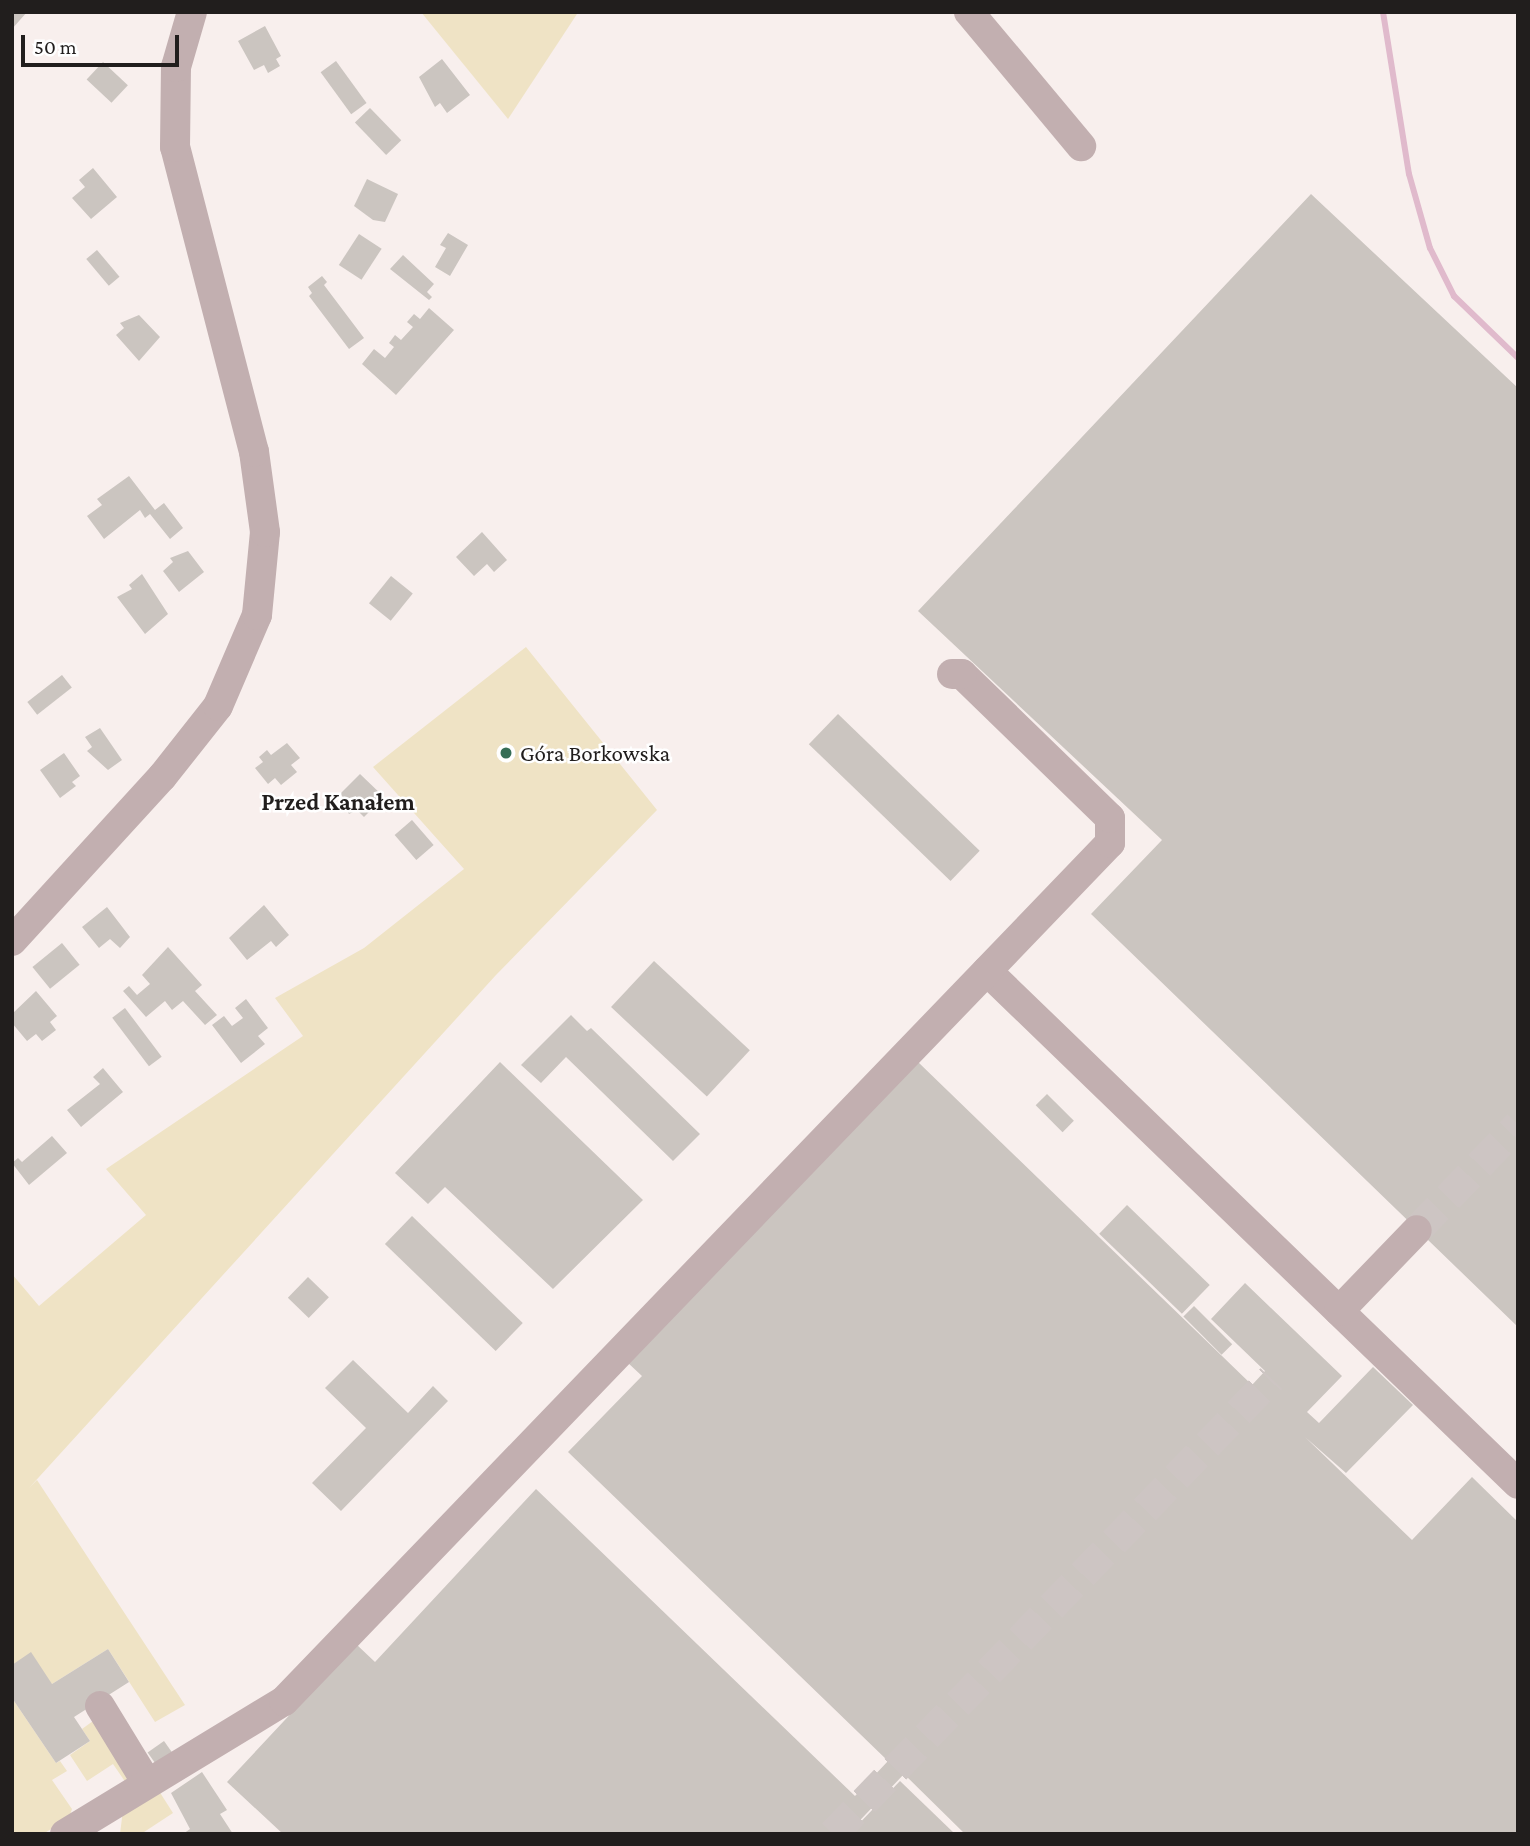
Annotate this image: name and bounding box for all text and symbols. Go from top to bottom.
scale bar [24,21,182,65]
text: 50 m [34,35,77,59]
place label: Góra Borkowska [520,739,670,767]
marker: Góra Borkowska [498,745,514,761]
district label: Przed Kanałem [261,788,415,816]

